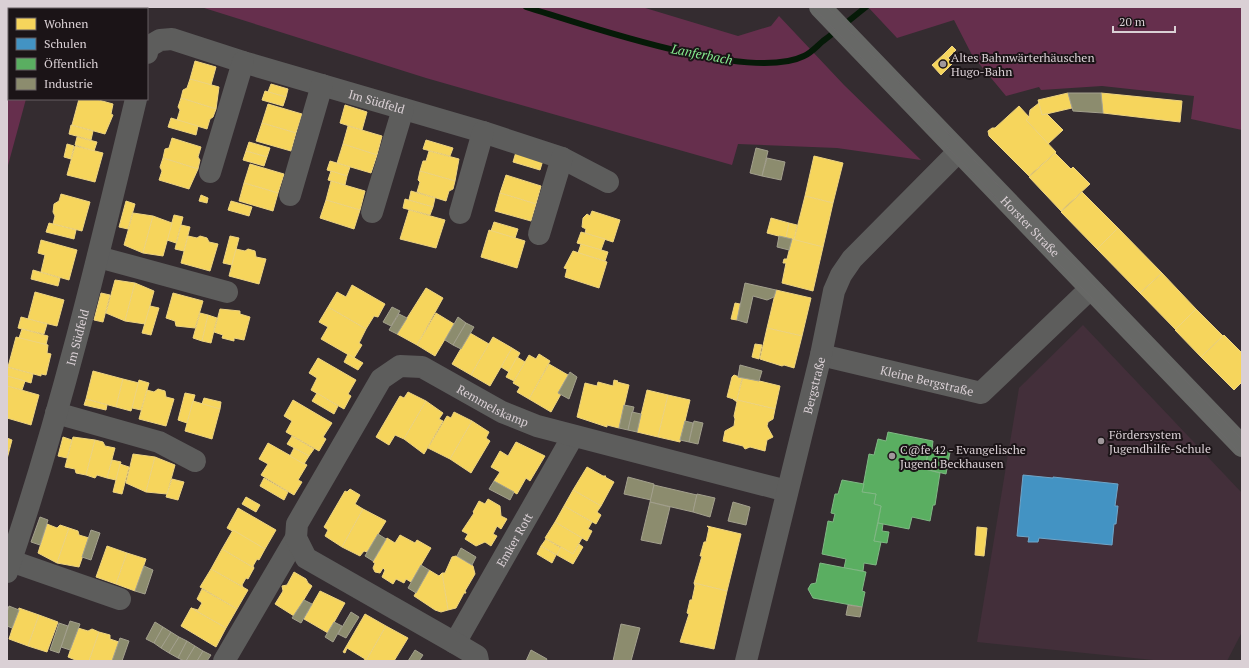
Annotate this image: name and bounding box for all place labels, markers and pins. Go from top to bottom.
place label: Altes Bahnwärterhäuschen Hugo-Bahn [951,50,1095,79]
marker: Altes Bahnwärterhäuschen Hugo-Bahn [938,59,948,69]
place label: Fördersystem Jugendhilfe-Schule [1109,427,1211,456]
marker: Fördersystem Jugendhilfe-Schule [1096,436,1106,446]
place label: C@fe 42 - Evangelische Jugend Beckhausen [900,442,1026,471]
marker: C@fe 42 - Evangelische Jugend Beckhausen [887,451,897,461]

